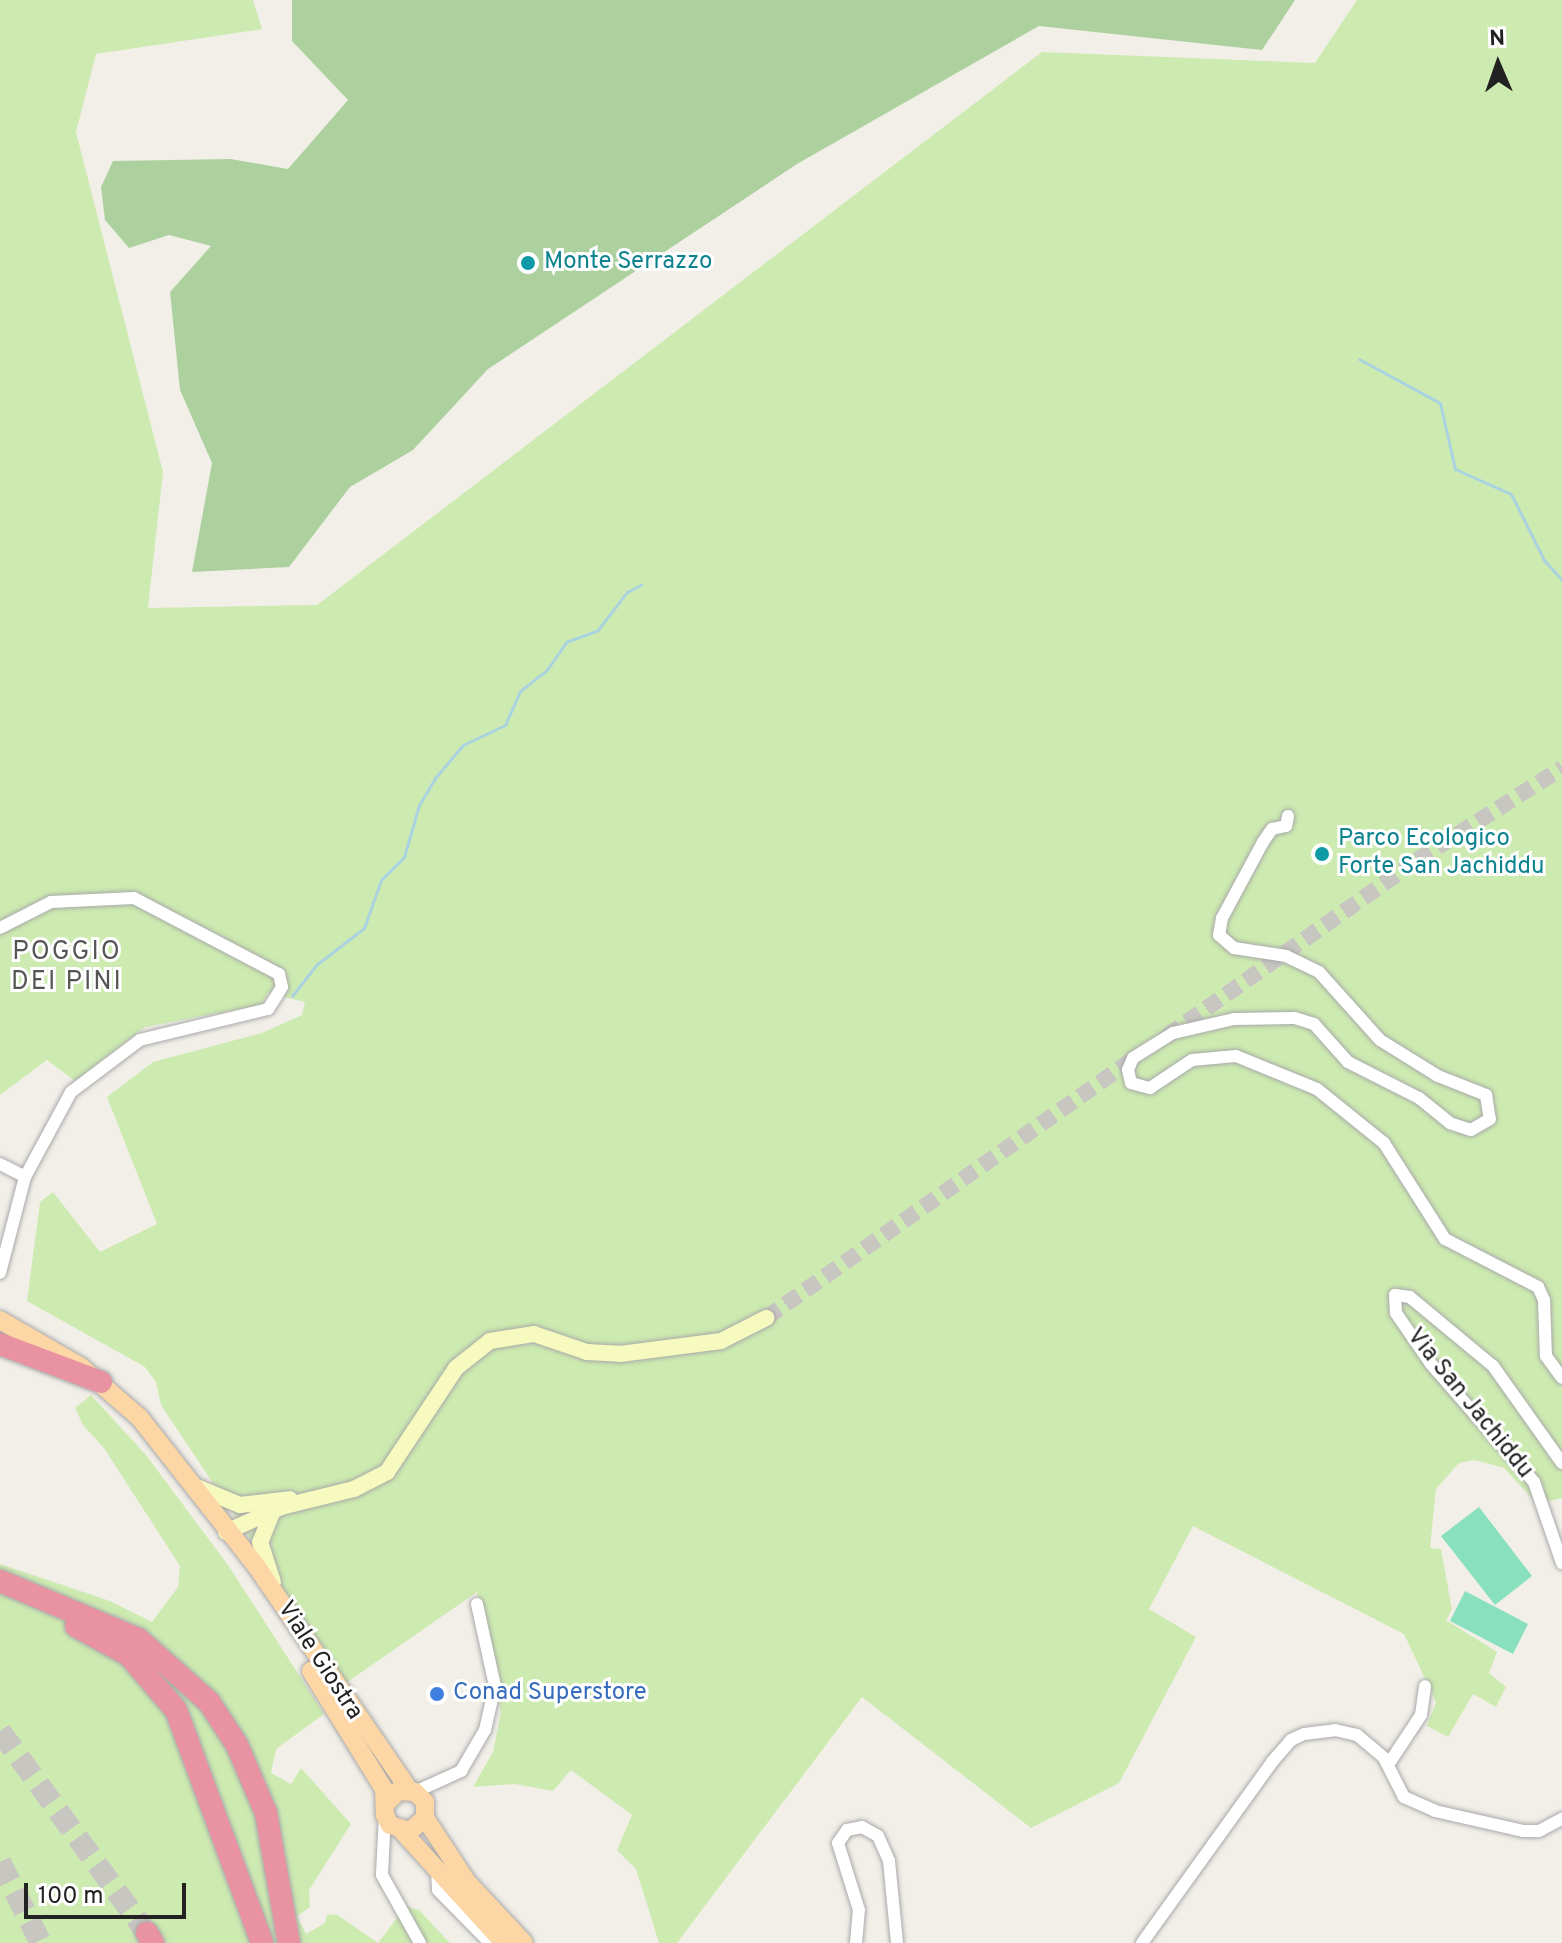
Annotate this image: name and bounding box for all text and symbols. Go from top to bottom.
north arrow [1458,24,1538,104]
text: N [1489,26,1506,53]
place label: Monte Serrazzo [544,249,712,277]
marker: Monte Serrazzo [519,254,537,272]
place label: Parco Ecologico Forte San Jachiddu [1338,826,1545,882]
marker: Parco Ecologico Forte San Jachiddu [1313,845,1331,863]
district label: POGGIO DEI PINI [11,937,123,998]
street label: Via San Jachiddu [1400,1323,1538,1485]
street label: Viale Giostra [270,1596,368,1726]
place label: Conad Superstore [453,1680,647,1708]
marker: Conad Superstore [428,1685,446,1703]
scale bar [28,1867,190,1917]
text: 100 m [38,1882,104,1912]

